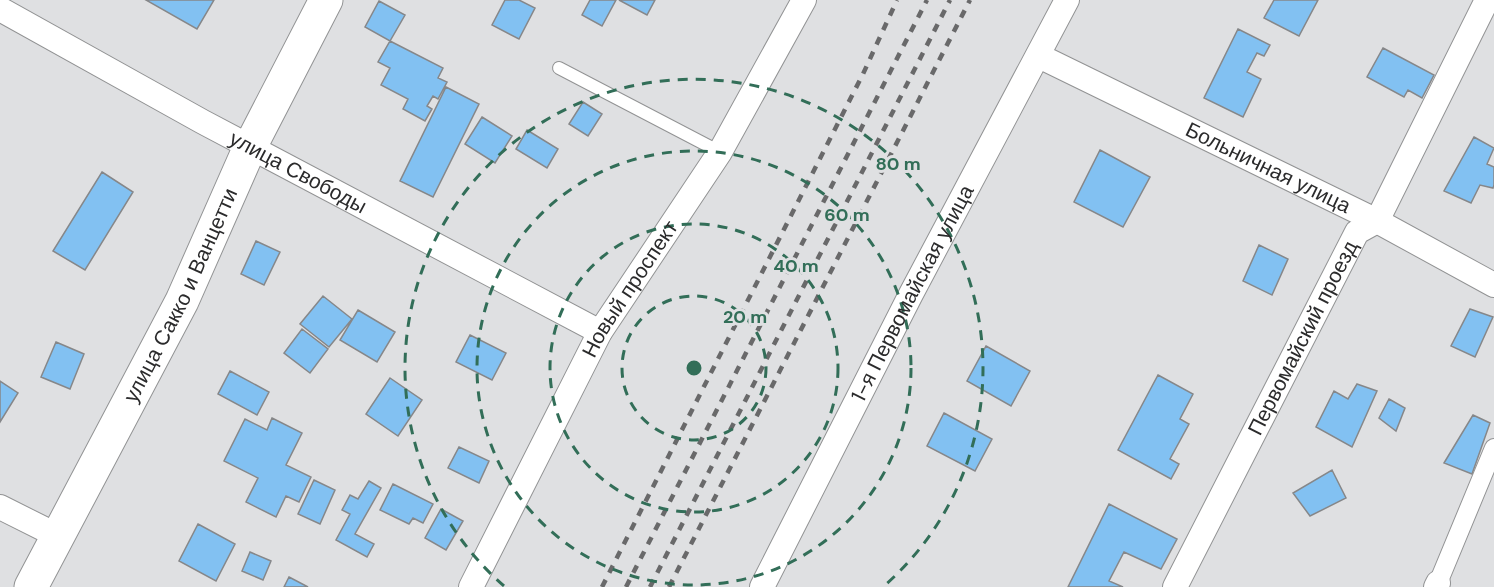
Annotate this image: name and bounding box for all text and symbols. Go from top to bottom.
street label: Больничная улица [1181,116,1356,220]
street label: улица Свободы [225,124,372,220]
text: 80 m [875,152,921,176]
street label: 1-я Первомайская улица [845,180,980,406]
street label: улица Сакко и Ванцетти [117,184,244,407]
text: 60 m [824,203,870,227]
street label: Новый проспект [575,215,685,362]
street label: Первомайский проезд [1241,236,1364,440]
text: 40 m [773,254,819,278]
text: 20 m [723,305,767,329]
centre of rings [684,358,704,378]

